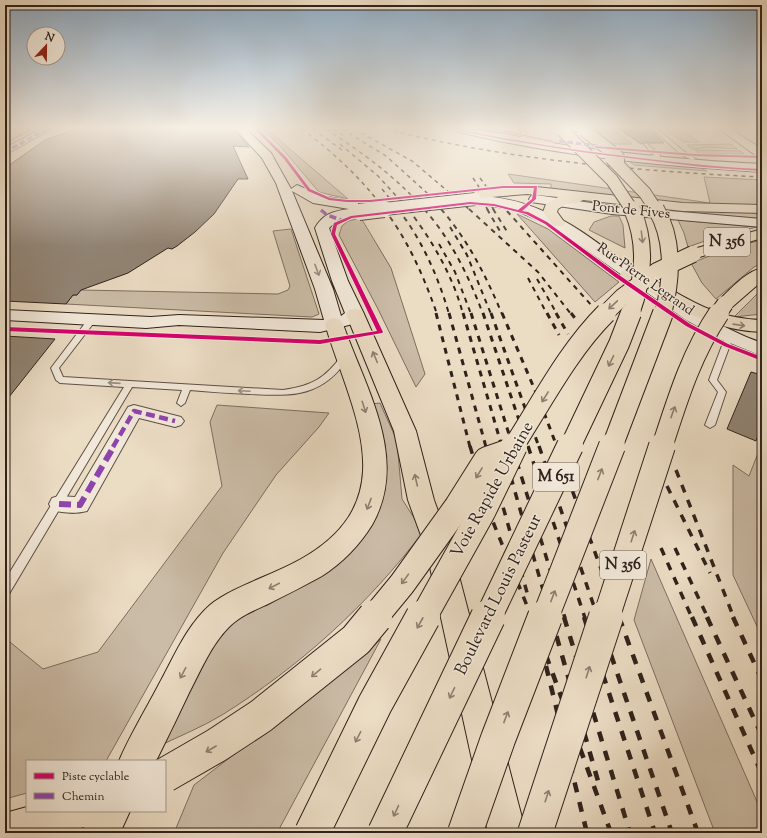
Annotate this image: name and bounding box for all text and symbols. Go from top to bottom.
north arrow [26,26,66,66]
text: N [41,28,57,47]
street label: Pont de Fives [591,197,671,225]
road number: N 356 [704,228,750,256]
one-way arrow [638,230,646,243]
street label: Rue Pierre Legrand [592,239,698,321]
one-way arrow [313,263,321,275]
one-way arrow [608,300,618,310]
one-way arrow [732,321,745,329]
one-way arrow [370,351,378,363]
one-way arrow [607,355,614,367]
one-way arrow [108,380,121,387]
one-way arrow [238,387,251,394]
one-way arrow [541,391,549,403]
one-way arrow [361,400,368,413]
one-way arrow [670,406,677,419]
street label: Voie Rapide Urbaine [446,417,540,563]
road number: M 651 [533,463,579,491]
one-way arrow [475,467,484,478]
one-way arrow [596,469,604,481]
one-way arrow [412,473,420,486]
one-way arrow [365,497,373,509]
street label: Boulevard Louis Pasteur [450,510,549,680]
one-way arrow [630,529,637,542]
road number: N 356 [600,551,646,579]
one-way arrow [401,574,409,585]
one-way arrow [268,583,280,590]
one-way arrow [550,590,558,602]
one-way arrow [415,617,423,629]
one-way arrow [585,666,592,679]
one-way arrow [179,667,186,679]
one-way arrow [310,668,321,677]
one-way arrow [448,687,455,699]
one-way arrow [503,712,511,724]
one-way arrow [354,731,361,743]
one-way arrow [205,745,217,753]
legend [26,760,166,812]
text: Piste cyclable [62,768,130,786]
text: Chemin [62,788,105,806]
one-way arrow [544,790,552,802]
one-way arrow [392,804,399,816]

